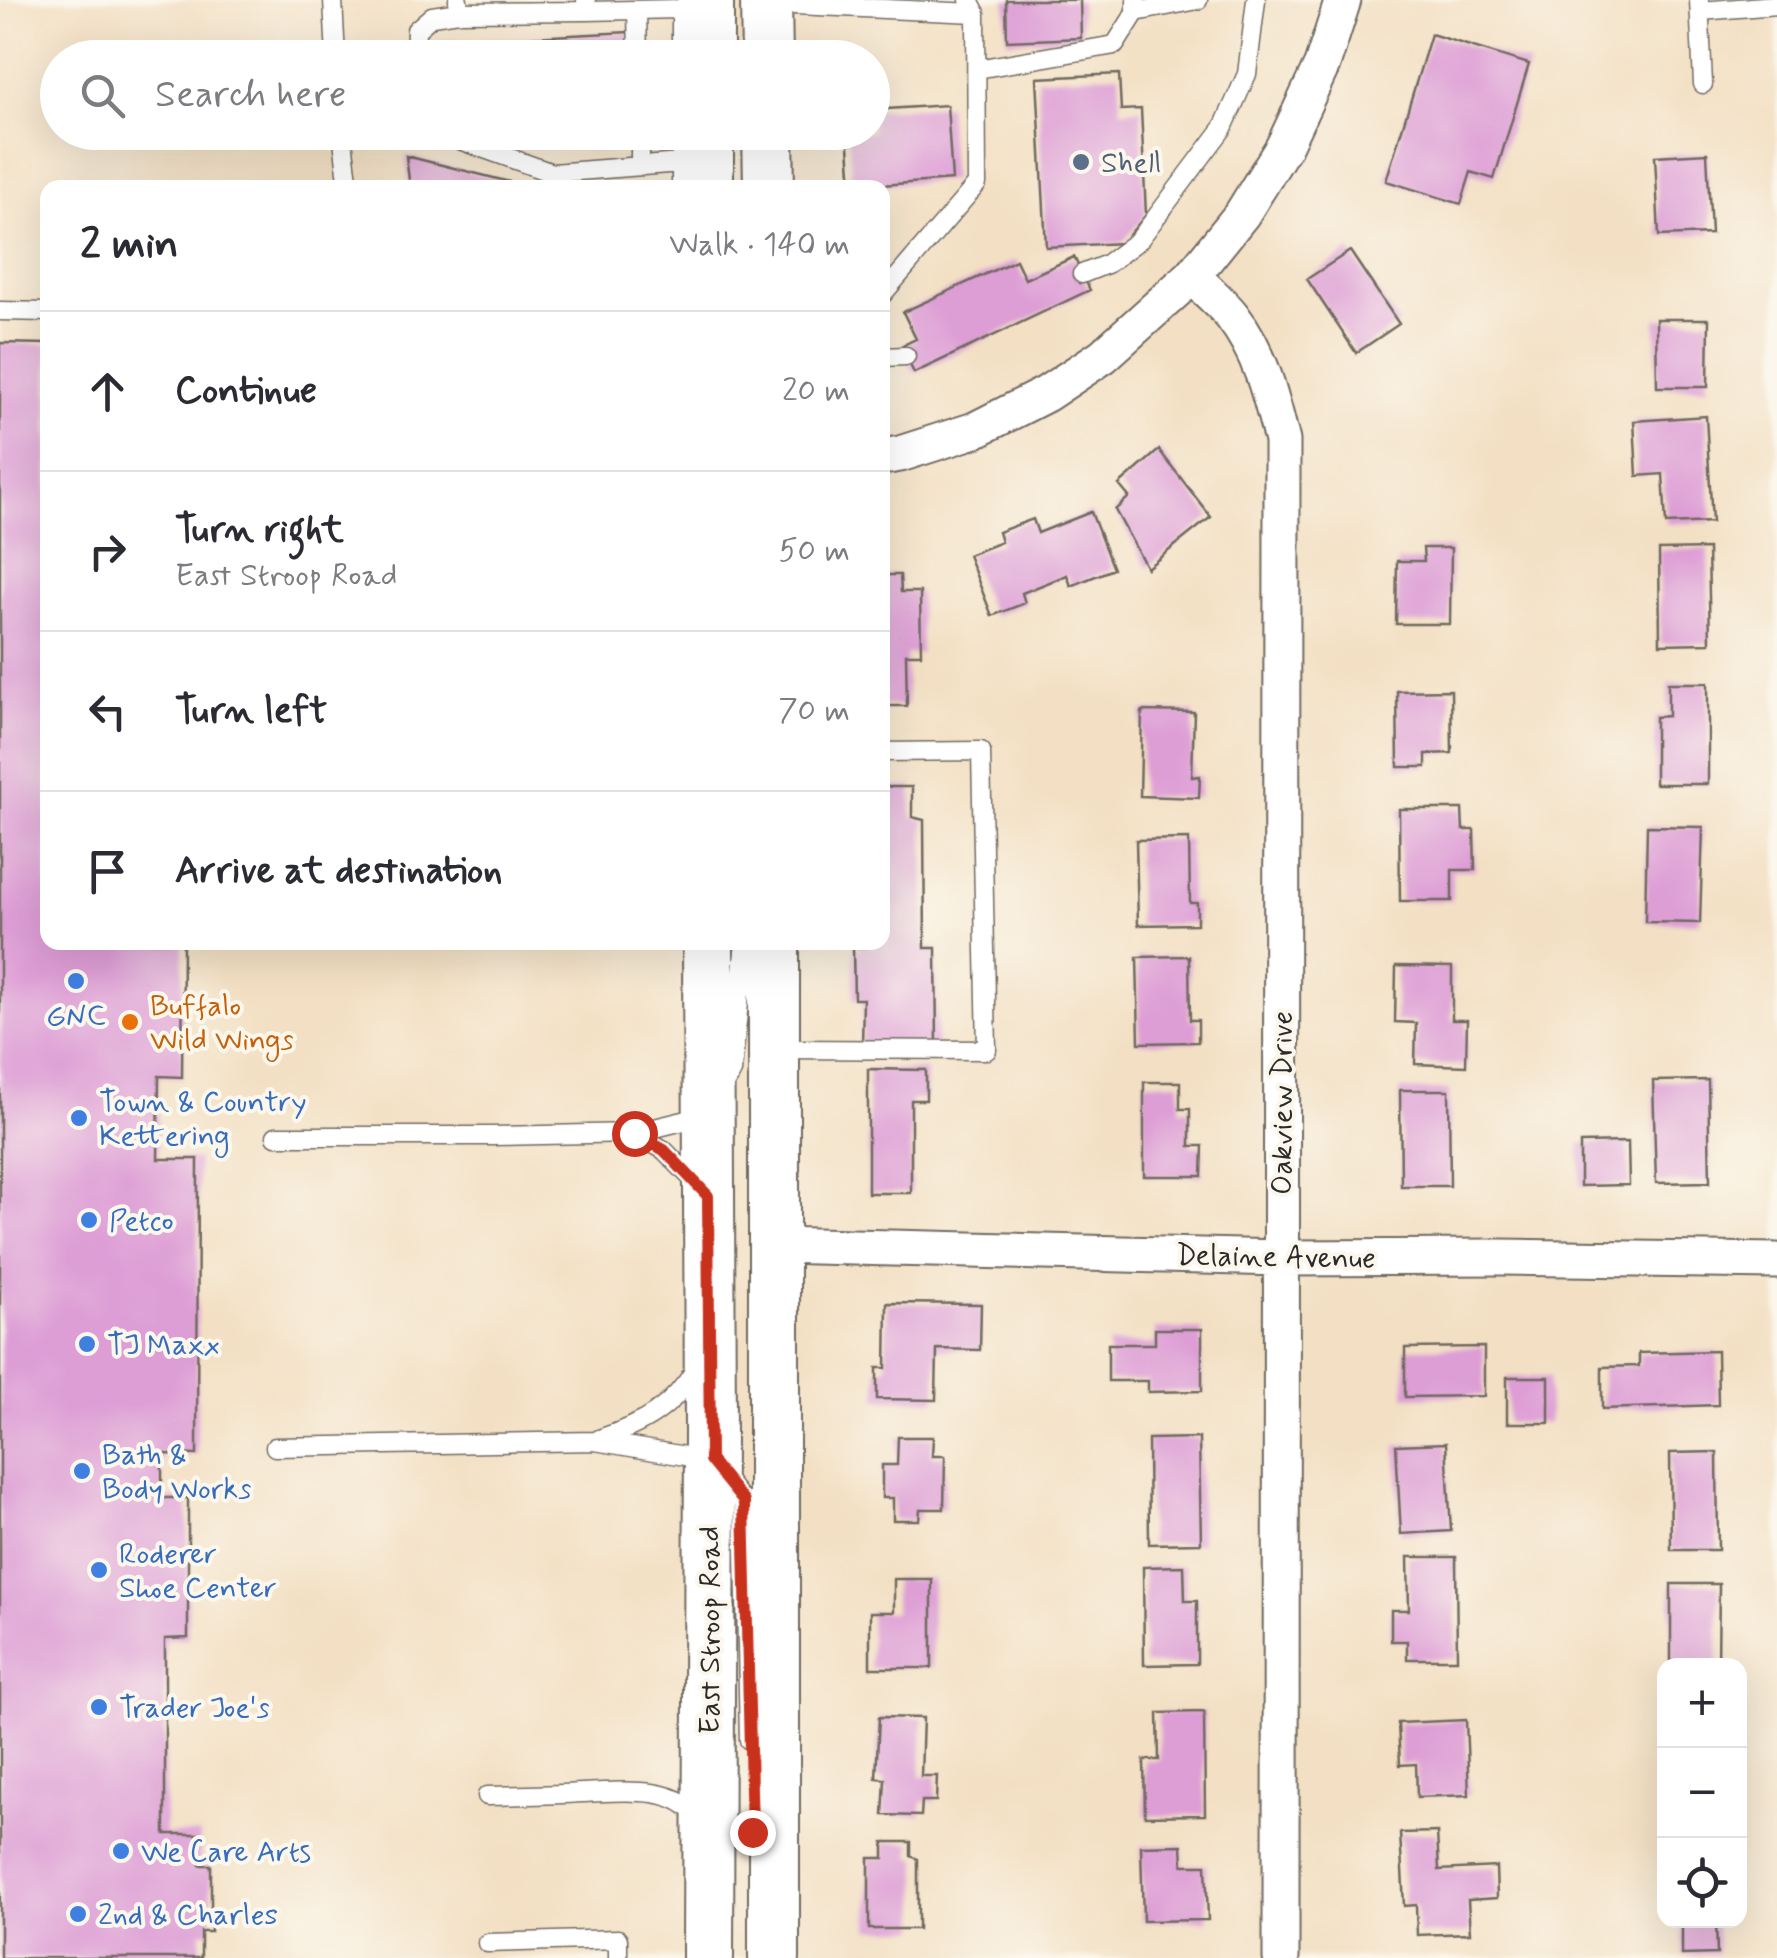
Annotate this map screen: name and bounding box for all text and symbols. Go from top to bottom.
search box [40,40,890,150]
icon: search [75,68,130,123]
text: Search here [155,71,346,120]
place label: Shell [1101,144,1161,183]
marker: Shell [1070,151,1092,173]
text: 2 min [80,218,179,273]
text: Walk · 140 m [669,224,850,266]
icon: ahead [80,364,135,419]
text: Continue [175,367,317,416]
text: 20 m [782,370,850,412]
text: Turn right [175,506,344,555]
icon: right [80,524,135,579]
text: 50 m [778,530,850,572]
text: East Stroop Road [175,555,397,597]
icon: left [80,684,135,739]
text: Turn left [175,687,327,736]
text: 70 m [778,690,850,732]
icon: arrive [80,844,135,899]
text: Arrive at destination [175,847,502,896]
marker: GNC [65,970,87,992]
place label: Buffalo Wild Wings [150,987,294,1062]
place label: GNC [46,997,106,1036]
marker: Buffalo Wild Wings [119,1011,141,1033]
street label: Oakview Drive [1263,1011,1302,1195]
place label: Town & Country Kettering [99,1083,307,1158]
marker: Town & Country Kettering [68,1107,90,1129]
route start [612,1111,658,1157]
place label: Petco [109,1202,174,1241]
marker: Petco [78,1209,100,1231]
street label: Delaine Avenue [1176,1236,1376,1279]
place label: TJ Maxx [107,1326,220,1365]
marker: TJ Maxx [76,1333,98,1355]
place label: Bath & Body Works [102,1436,251,1509]
marker: Bath & Body Works [71,1460,93,1482]
street label: East Stroop Road [691,1526,730,1734]
place label: Roderer Shoe Center [119,1535,277,1608]
marker: Roderer Shoe Center [88,1559,110,1581]
map controls [1657,1658,1747,1928]
button: + [1657,1658,1747,1748]
place label: Trader Joe's [119,1689,270,1728]
marker: Trader Joe's [88,1696,110,1718]
button: − [1657,1748,1747,1838]
route end [730,1810,776,1856]
place label: We Care Arts [141,1833,311,1872]
button: locate [1657,1838,1747,1928]
marker: We Care Arts [110,1840,132,1862]
place label: 2nd & Charles [98,1896,278,1935]
marker: 2nd & Charles [67,1903,89,1925]

